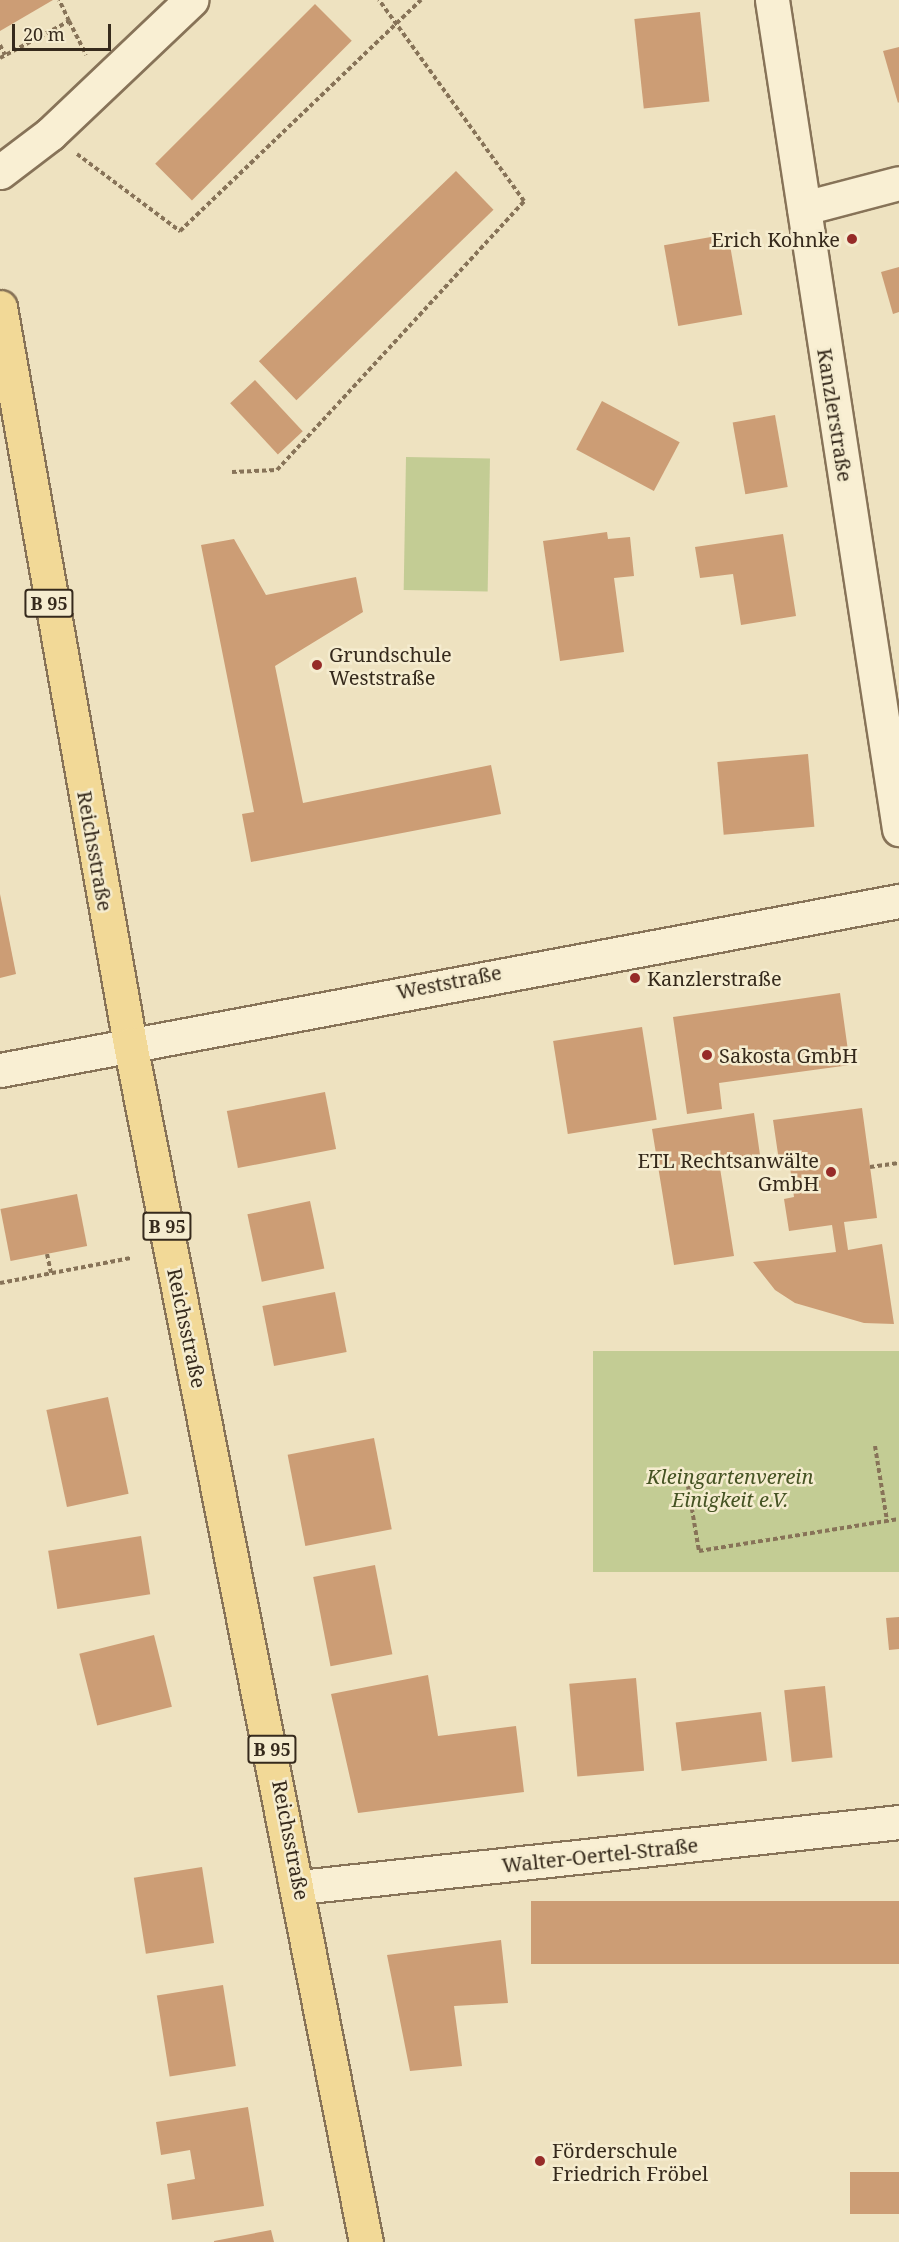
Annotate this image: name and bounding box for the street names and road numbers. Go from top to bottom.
street label: Kanzlerstraße [813,347,857,483]
road number: B 95 [23,588,74,618]
street label: Reichsstraße [73,789,117,913]
street label: Weststraße [394,960,504,1004]
road number: B 95 [142,1211,192,1241]
street label: Reichsstraße [163,1266,211,1390]
road number: B 95 [246,1734,298,1764]
street label: Reichsstraße [268,1778,314,1902]
street label: Walter-Oertel-Straße [501,1833,699,1877]

